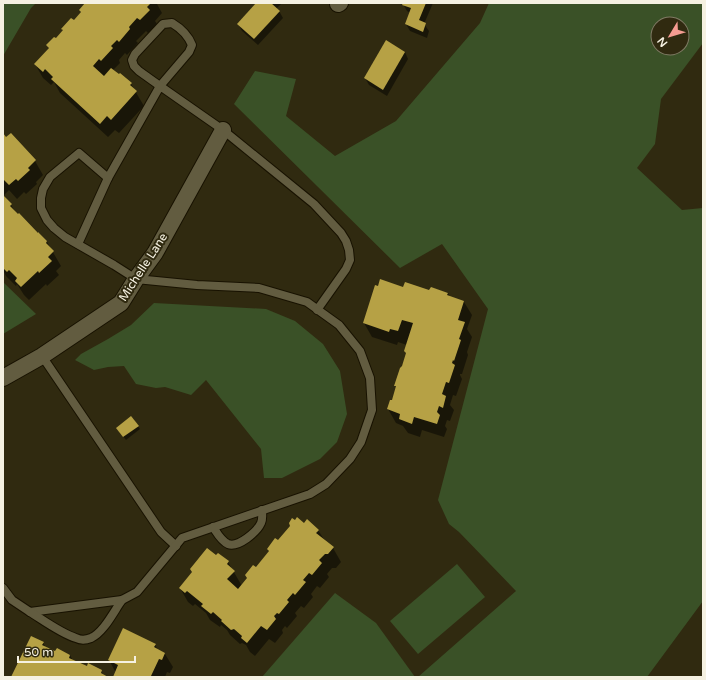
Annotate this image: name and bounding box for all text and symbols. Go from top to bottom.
north arrow [650,16,690,56]
text: N [655,34,670,49]
street label: Michelle Lane [116,230,170,304]
scale bar [18,638,135,664]
text: 50 m [24,645,53,659]

